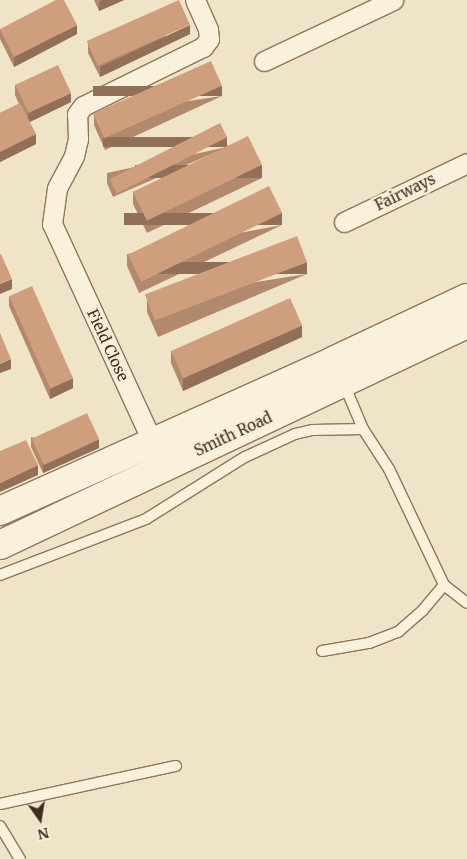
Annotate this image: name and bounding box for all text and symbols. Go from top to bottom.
street label: Fairways [372,170,438,214]
street label: Field Close [84,306,132,384]
street label: Smith Road [191,408,275,460]
north arrow [15,794,65,844]
text: N [36,824,51,844]

